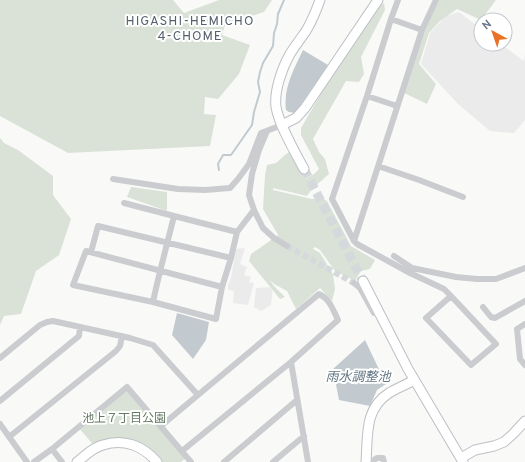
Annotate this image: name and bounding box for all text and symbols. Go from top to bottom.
north arrow [473,12,513,52]
district label: HIGASHI-HEMICHO 4-CHOME [126,14,254,45]
text: N [480,17,495,33]
water label: 雨水調整池 [325,370,392,386]
park label: 池上７丁目公園 [82,411,166,427]

